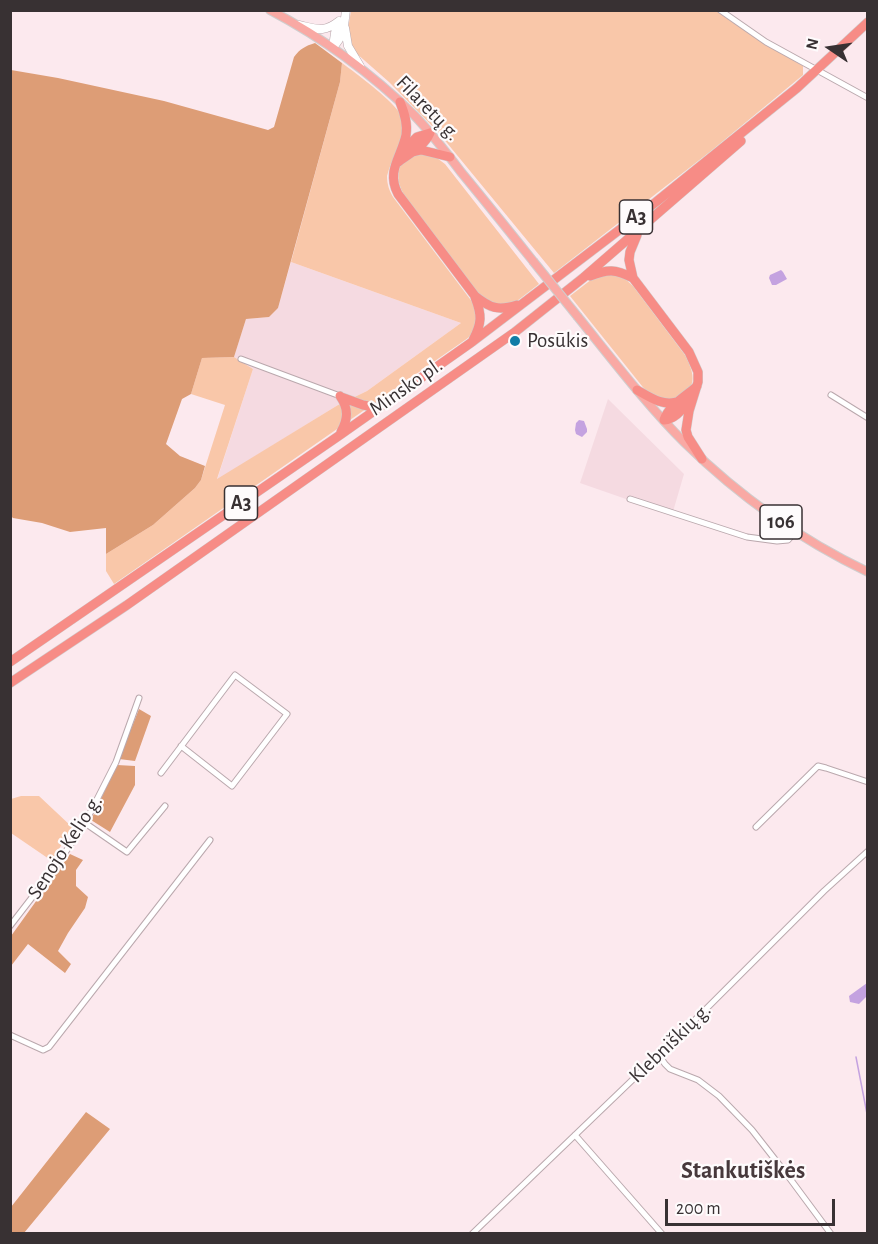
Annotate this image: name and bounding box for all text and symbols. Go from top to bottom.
north arrow [800,18,860,78]
text: N [803,37,822,51]
street label: Filaretų g. [391,70,465,146]
road number: A3 [620,200,652,234]
place label: Posūkis [527,328,588,354]
marker: Posūkis [508,334,522,348]
street label: Minsko pl. [364,353,448,421]
road number: A3 [224,486,258,520]
road number: 106 [760,505,802,539]
street label: Senojo Kelio g. [22,790,108,904]
street label: Klebniškių g. [624,998,716,1088]
district label: Stankutiškės [681,1157,805,1185]
scale bar [668,1187,838,1225]
text: 200 m [676,1200,721,1218]

